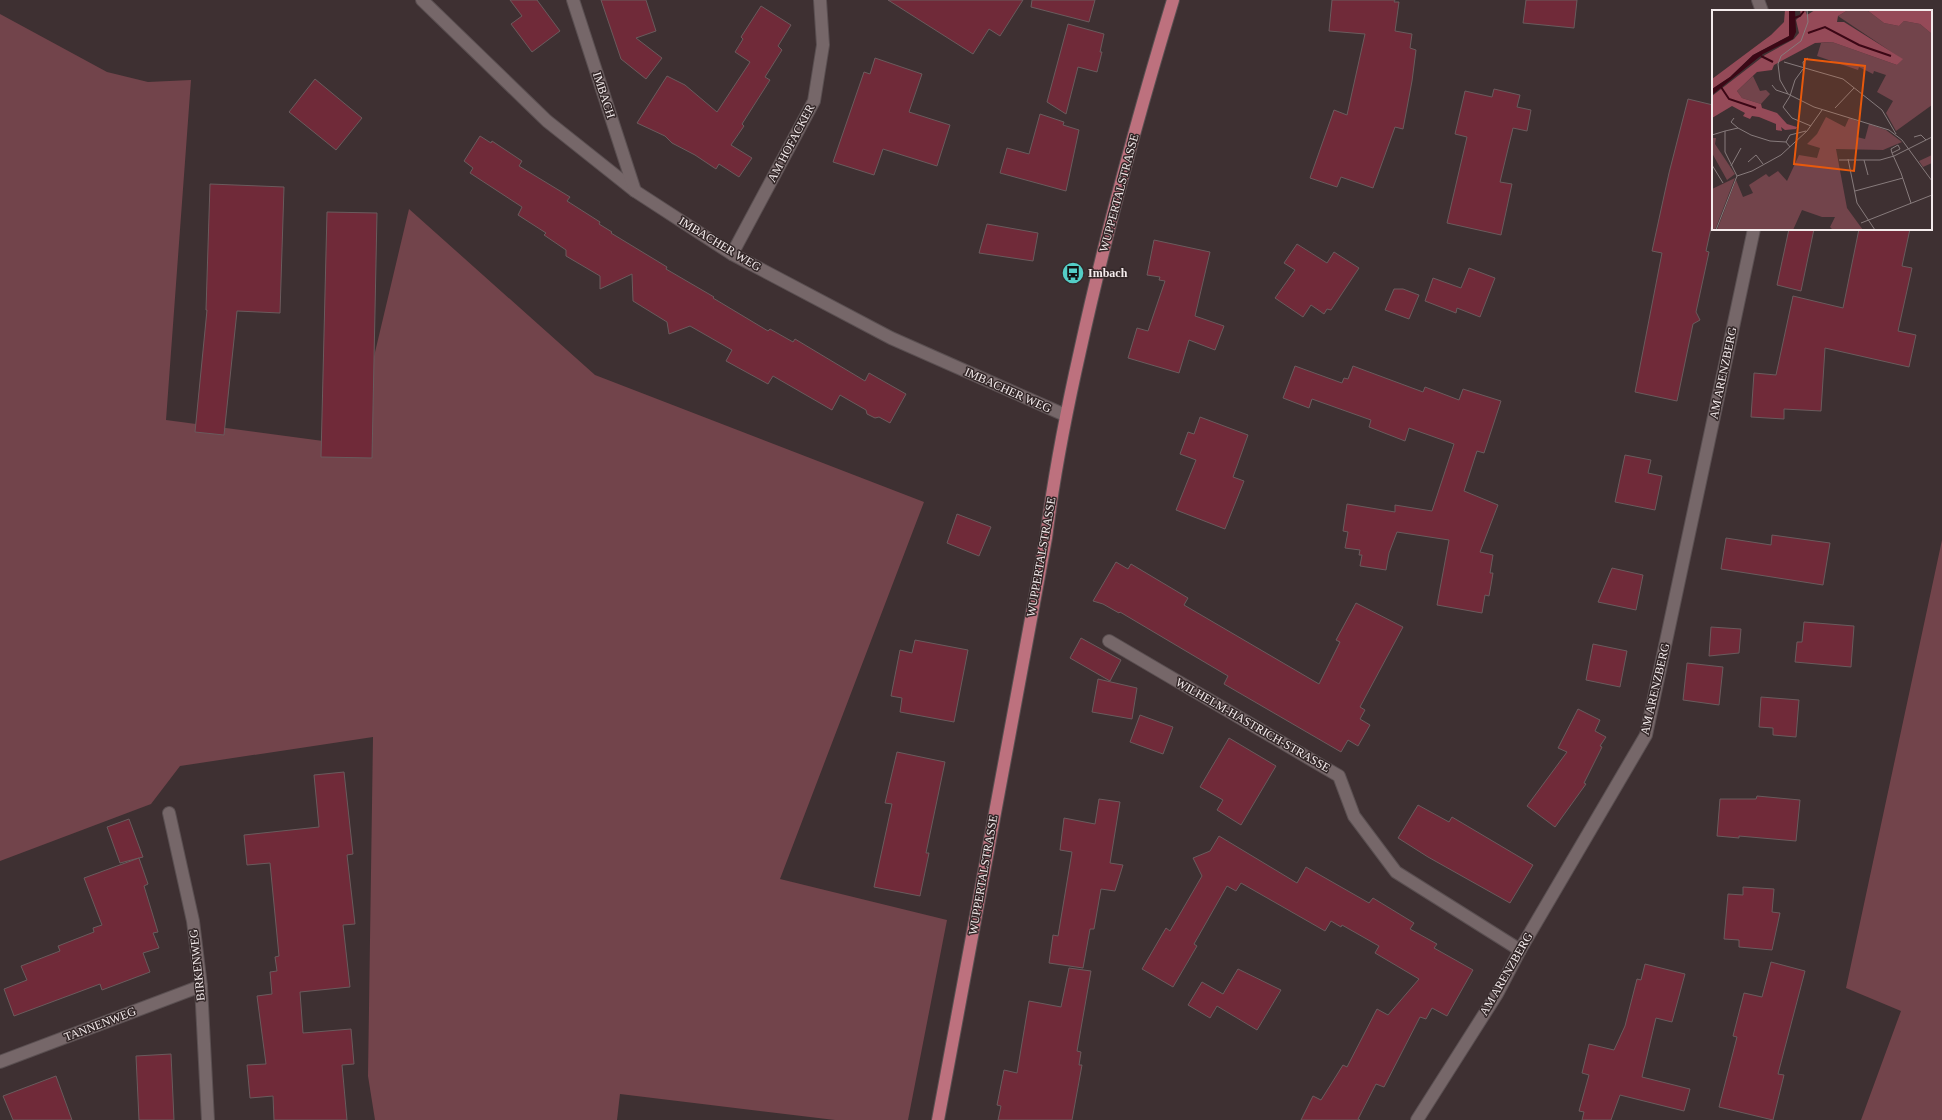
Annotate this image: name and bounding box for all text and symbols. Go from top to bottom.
inset map [1712,10,1932,230]
street label: IMBACH [590,70,618,120]
street label: AM HOFACKER [765,102,817,184]
street label: WUPPERTALSTRASSE [1096,132,1142,254]
street label: IMBACHER WEG [676,214,764,274]
bus stop icon: Imbach [1060,260,1086,286]
place label: Imbach [1088,266,1128,280]
street label: AM ARENZBERG [1706,325,1740,420]
street label: IMBACHER WEG [962,365,1054,416]
street label: WUPPERTALSTRASSE [1024,496,1058,618]
street label: AM ARENZBERG [1638,641,1672,736]
street label: WILHELM-HASTRICH-STRASSE [1173,675,1333,775]
street label: WUPPERTALSTRASSE [966,814,1000,936]
street label: BIRKENWEG [186,928,208,1002]
street label: AM ARENZBERG [1477,930,1536,1018]
street label: TANNENWEG [62,1004,138,1044]

